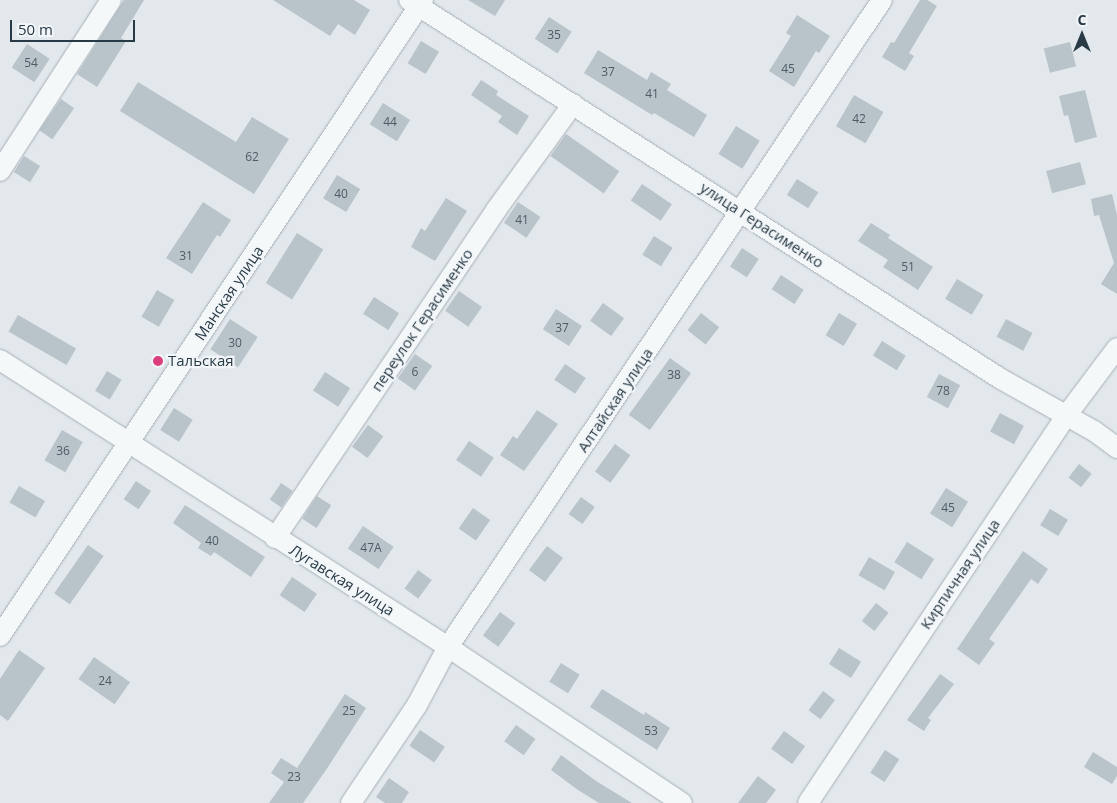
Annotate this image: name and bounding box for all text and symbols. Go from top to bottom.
scale bar [12,10,138,42]
north arrow [1057,10,1107,60]
text: С [1078,10,1086,29]
text: 50 m [18,19,53,39]
house number: 35 [547,28,561,42]
house number: 54 [24,56,38,70]
house number: 45 [781,62,795,76]
house number: 37 [601,65,615,79]
house number: 41 [645,87,659,101]
house number: 42 [852,112,866,126]
house number: 44 [383,115,397,129]
house number: 62 [245,150,259,164]
street label: улица Герасименко [697,178,827,272]
house number: 40 [334,187,348,201]
house number: 41 [515,213,529,227]
street label: Манская улица [191,242,267,344]
street label: переулок Герасименко [368,245,476,395]
house number: 31 [179,249,193,263]
house number: 51 [901,260,915,274]
house number: 37 [555,321,569,335]
house number: 30 [228,336,242,350]
street label: Алтайская улица [573,344,657,456]
place label: Тальская [168,352,234,370]
marker: Тальская [152,355,164,367]
house number: 6 [412,365,418,379]
house number: 38 [667,368,681,382]
house number: 78 [936,384,950,398]
house number: 36 [56,444,70,458]
house number: 45 [941,501,955,515]
street label: Кирпичная улица [916,515,1004,633]
house number: 40 [205,534,219,548]
street label: Лугавская улица [286,540,398,620]
house number: 47А [360,541,382,555]
house number: 24 [98,674,112,688]
house number: 25 [342,704,356,718]
house number: 53 [644,724,658,738]
house number: 23 [287,770,301,784]

